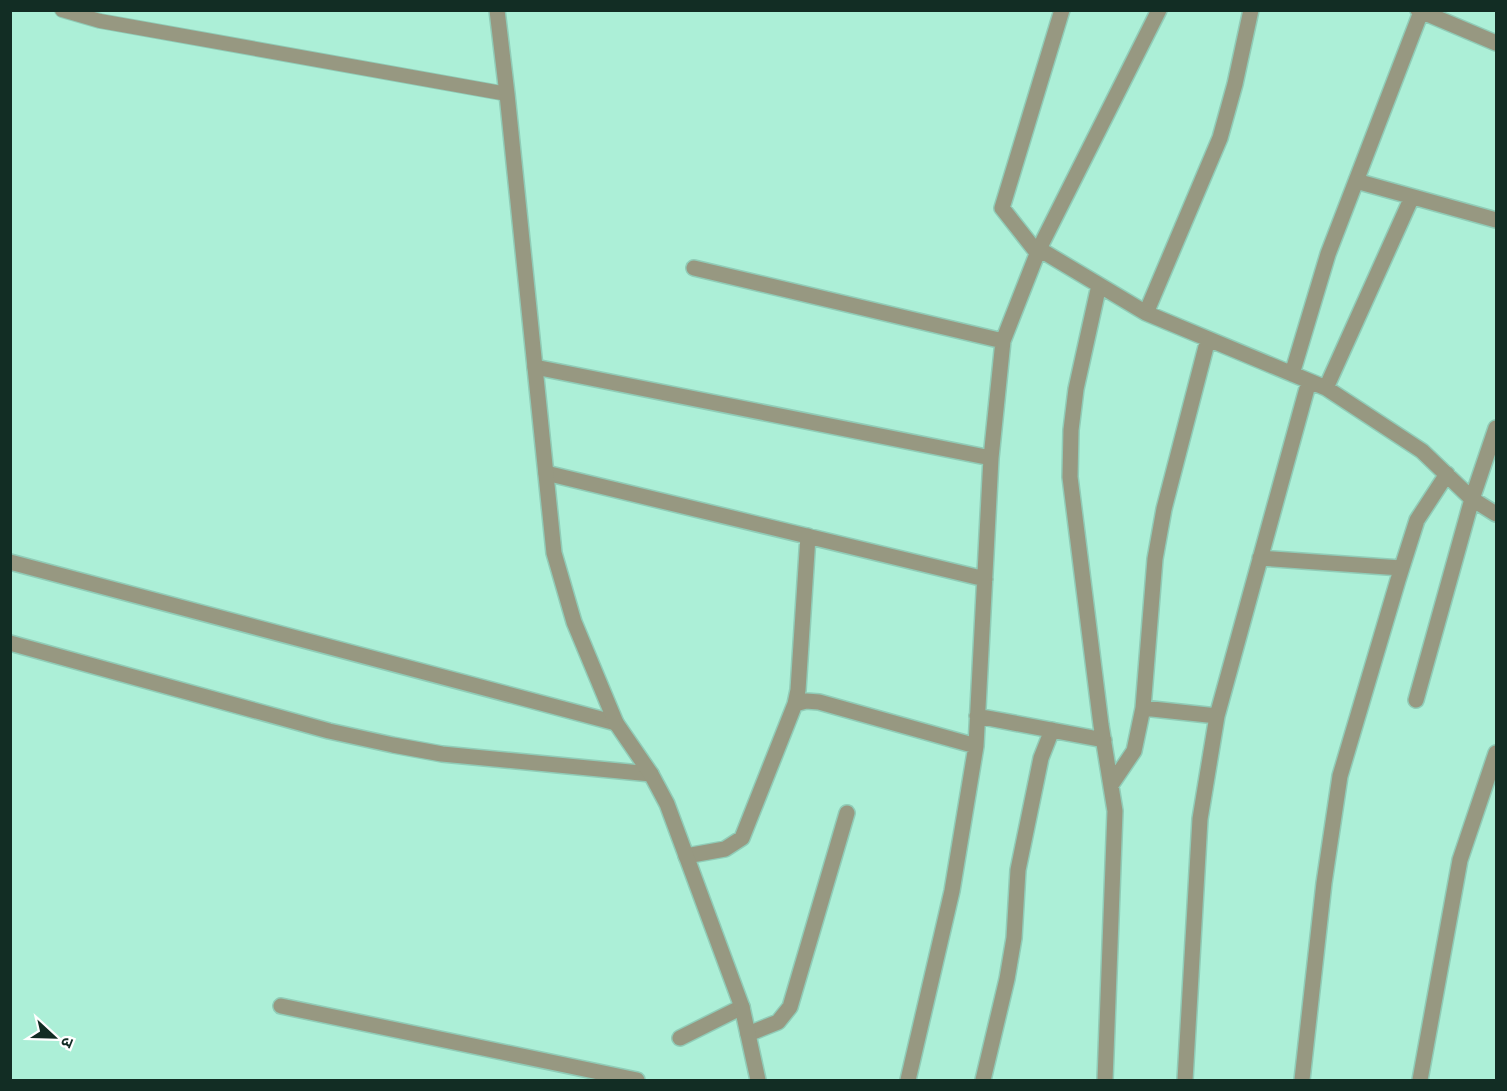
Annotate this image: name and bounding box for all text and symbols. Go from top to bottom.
north arrow [24,1007,84,1067]
text: उ [57,1035,78,1051]

